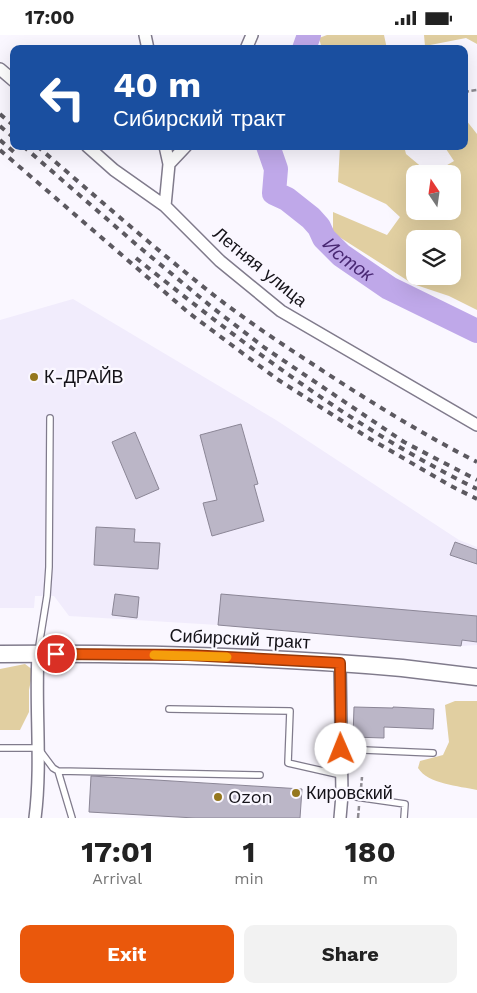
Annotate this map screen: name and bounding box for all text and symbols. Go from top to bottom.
text: 17:00 [25,6,75,29]
text: 40 m [113,64,201,106]
icon: left [30,65,95,130]
text: Сибирский тракт [113,106,286,131]
north arrow [406,165,461,220]
map controls [406,165,461,285]
street label: Летняя улица [209,222,312,311]
button: layers [406,230,461,285]
water label: Исток [318,233,379,287]
place label: К-ДРАЙВ [44,366,124,387]
marker: К-ДРАЙВ [28,371,40,383]
street label: Сибирский тракт [169,624,311,653]
pin [35,633,77,675]
icon: arrive [42,640,70,668]
position arrow [314,722,366,774]
place label: Кировский [306,782,393,803]
place label: Ozon [228,786,273,807]
marker: Кировский [290,787,302,799]
marker: Ozon [212,791,224,803]
text: 17:01 [81,834,153,869]
text: 1 [242,834,255,869]
text: 180 [345,834,396,869]
text: Arrival [92,869,142,888]
text: min [234,869,264,888]
text: m [363,869,378,888]
button: Exit [20,925,234,983]
button: Share [244,925,457,983]

